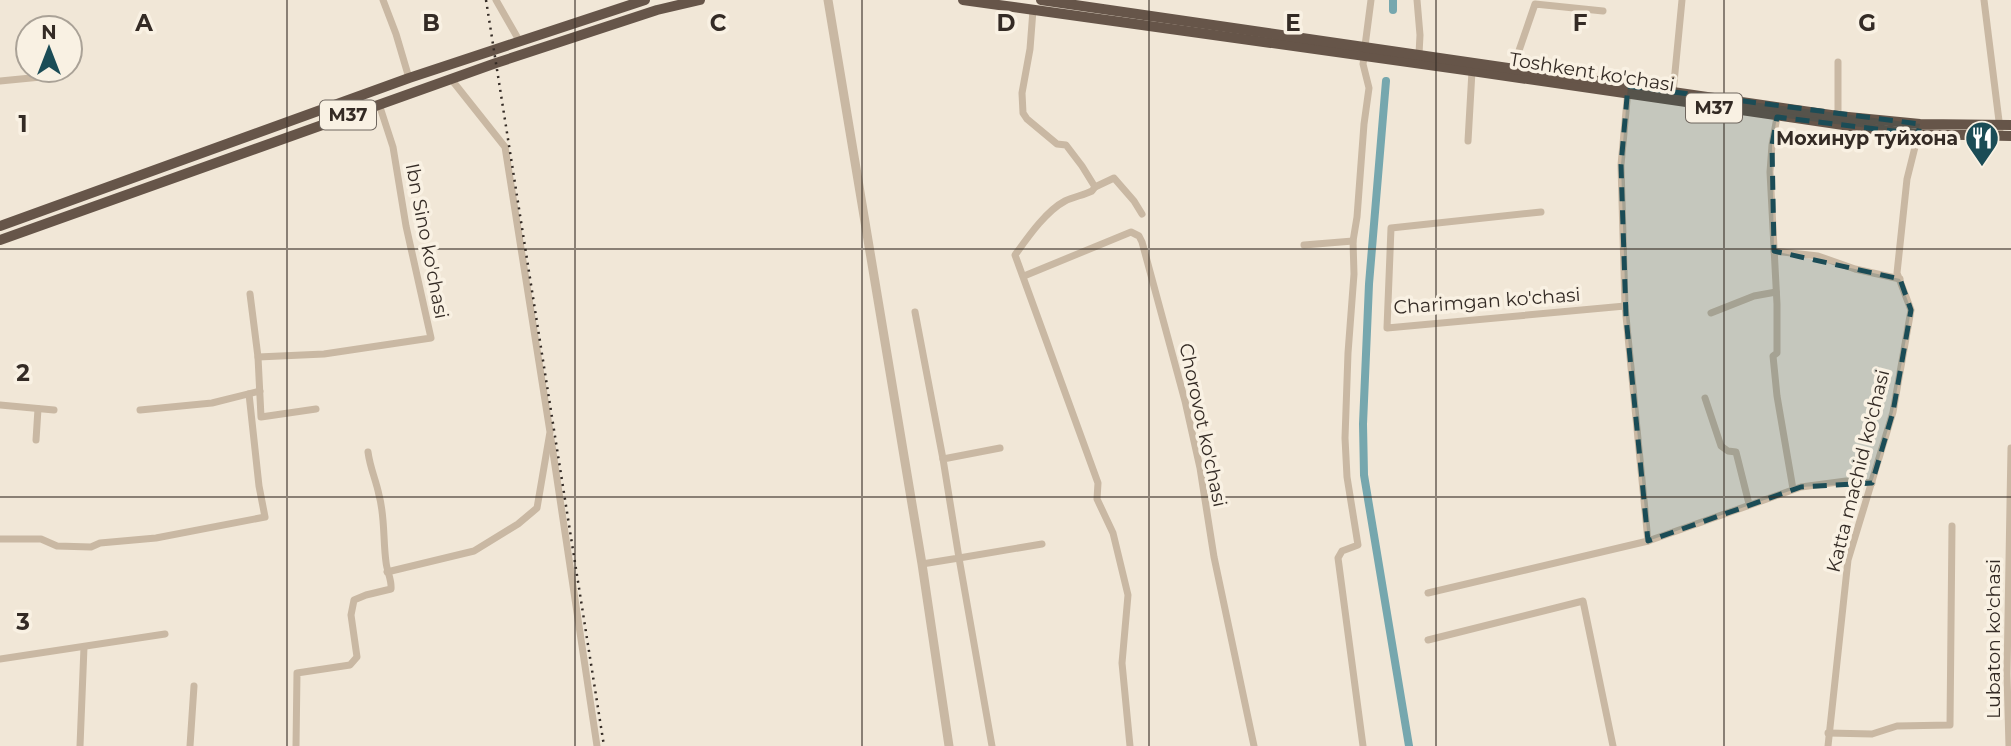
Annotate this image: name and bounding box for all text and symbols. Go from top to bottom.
text: A [134,9,153,37]
text: B [422,9,440,37]
text: C [710,9,727,37]
text: D [997,9,1016,37]
text: E [1285,9,1301,37]
text: F [1573,9,1588,37]
text: G [1858,9,1876,37]
north arrow [14,14,84,84]
text: N [41,21,57,44]
street label: Toshkent ko'chasi [1508,48,1676,96]
road number: M37 [1686,94,1742,122]
road number: M37 [320,100,376,130]
text: 1 [18,110,28,138]
restaurant icon: Мохинур туйхона [1963,119,2001,168]
place label: Мохинур туйхона [1776,127,1958,150]
street label: Ibn Sino ko'chasi [401,161,453,321]
street label: Charimgan ko'chasi [1393,283,1581,319]
street label: Chorovot ko'chasi [1174,341,1232,509]
text: 2 [16,359,30,387]
street label: Katta machid ko'chasi [1822,367,1894,575]
street label: Lubaton ko'chasi [1982,559,2005,719]
text: 3 [15,608,30,636]

